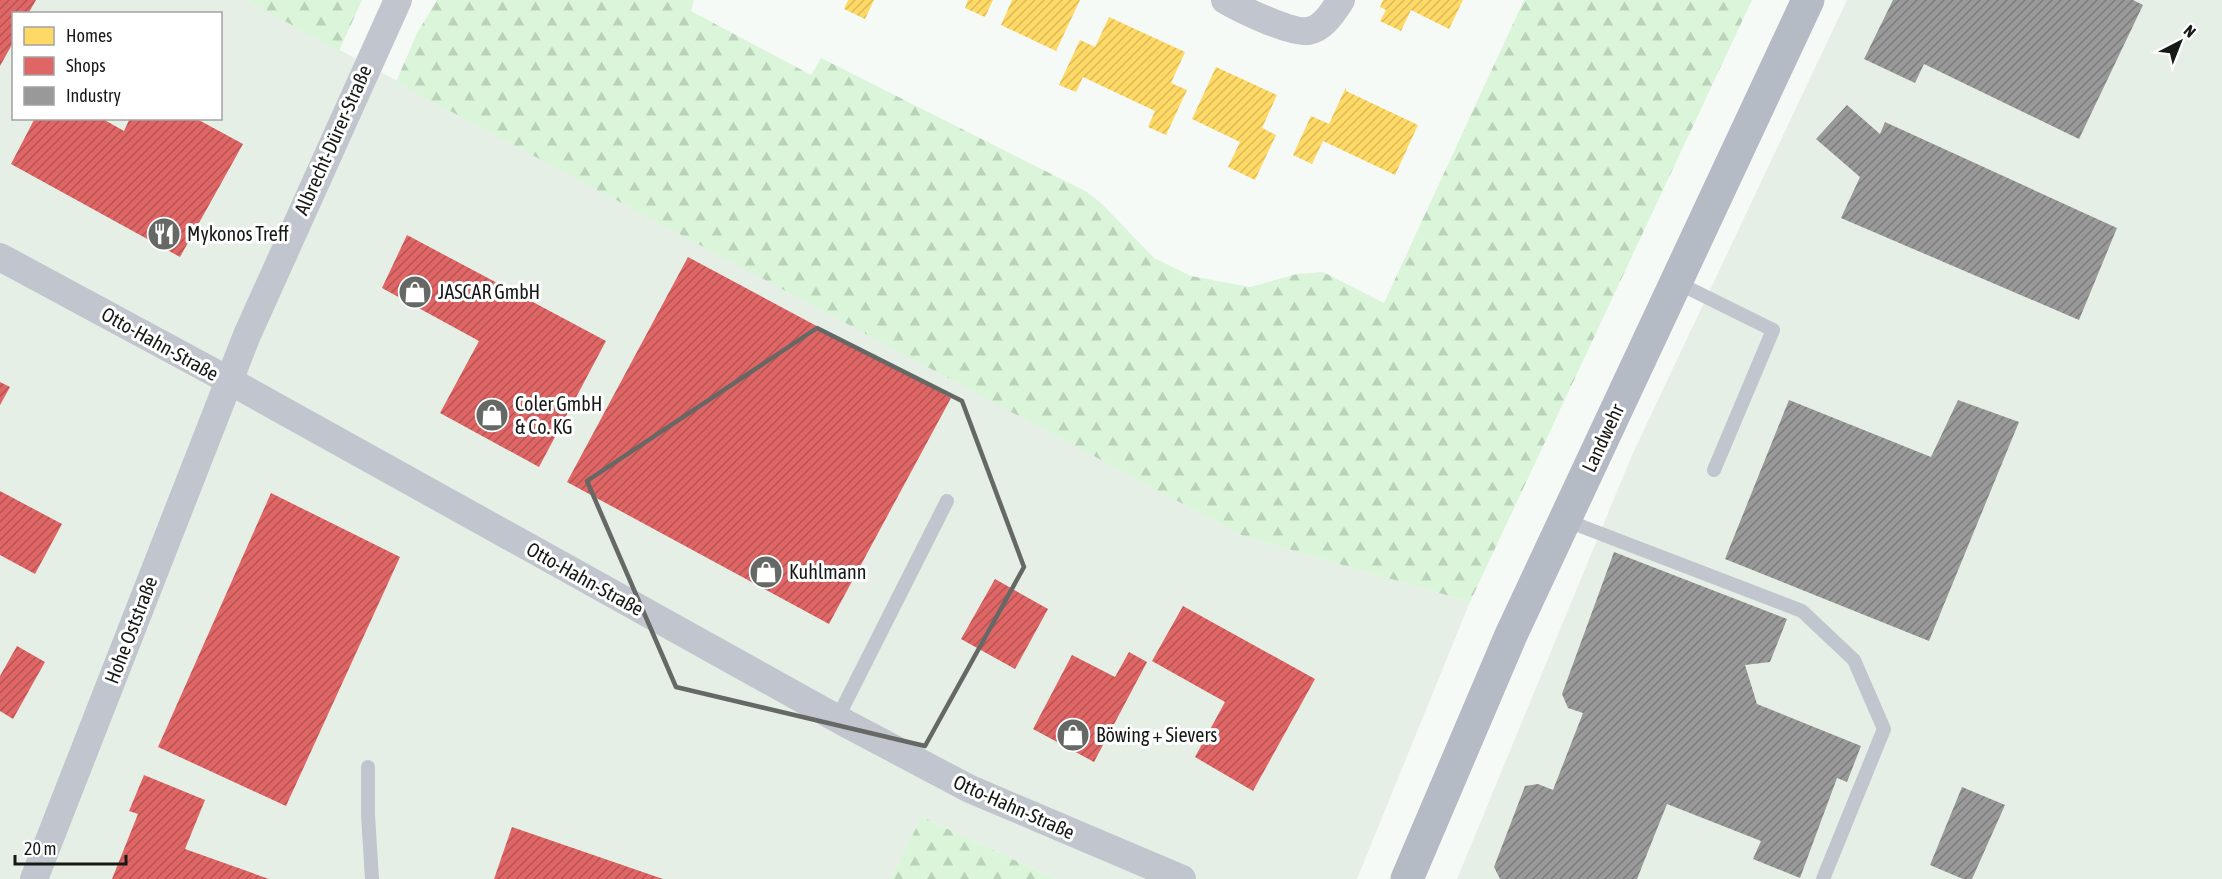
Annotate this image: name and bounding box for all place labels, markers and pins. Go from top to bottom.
restaurant icon: Mykonos Treff [146,216,182,252]
place label: Mykonos Treff [187,222,289,245]
shop icon: JASCAR GmbH [397,274,433,310]
place label: JASCAR GmbH [438,280,540,303]
place label: Coler GmbH & Co. KG [515,392,602,438]
shop icon: Coler GmbH & Co. KG [474,397,510,433]
shop icon: Kuhlmann [748,554,784,590]
place label: Kuhlmann [789,560,866,583]
shop icon: Böwing + Sievers [1055,717,1091,753]
place label: Böwing + Sievers [1096,723,1217,746]

